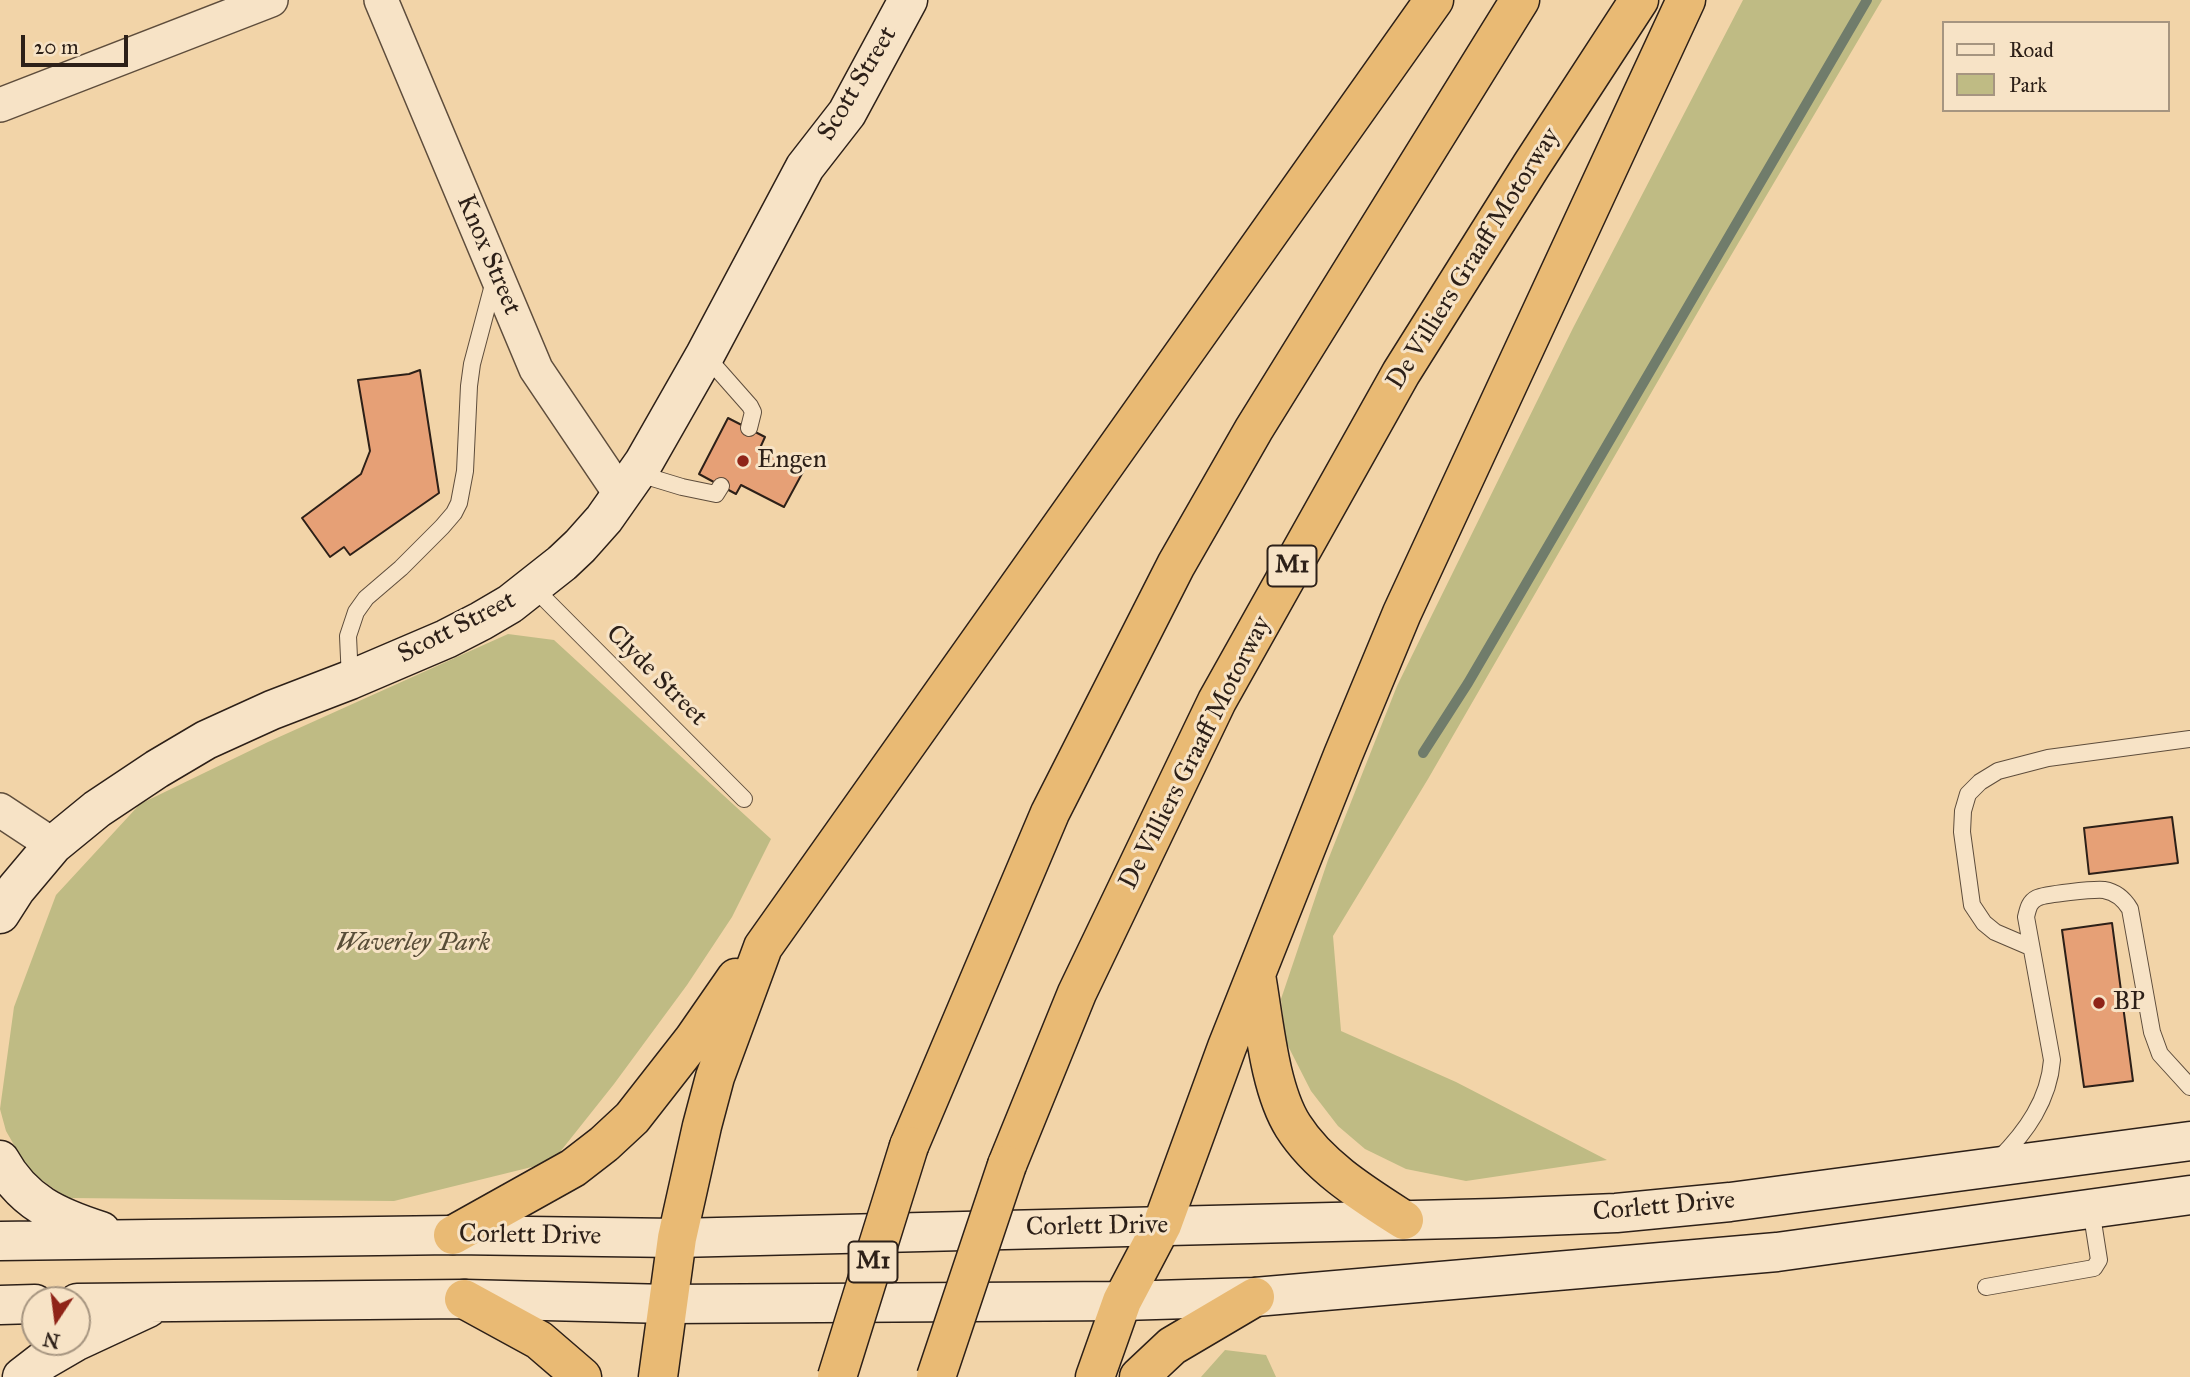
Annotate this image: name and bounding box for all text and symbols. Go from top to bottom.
scale bar [24,21,131,65]
street label: Scott Street [812,21,904,147]
legend [1941,21,2169,112]
text: 20 m [34,34,79,60]
text: Road [2009,37,2054,63]
text: Park [2009,72,2047,98]
street label: De Villiers Graaff Motorway [1381,122,1567,396]
street label: Knox Street [449,190,527,320]
place label: Engen [757,445,827,477]
marker: Engen [735,453,751,469]
road number: M1 [1268,546,1316,586]
street label: Scott Street [393,585,521,671]
street label: De Villiers Graaff Motorway [1113,611,1279,895]
street label: Clyde Street [599,619,713,733]
park label: Waverley Park [336,928,490,960]
place label: BP [2113,987,2145,1019]
marker: BP [2091,995,2107,1011]
street label: Corlett Drive [1592,1185,1736,1229]
street label: Corlett Drive [1026,1210,1168,1244]
street label: Corlett Drive [459,1219,601,1253]
road number: M1 [848,1242,898,1282]
north arrow [21,1286,91,1356]
text: N [41,1327,62,1353]

